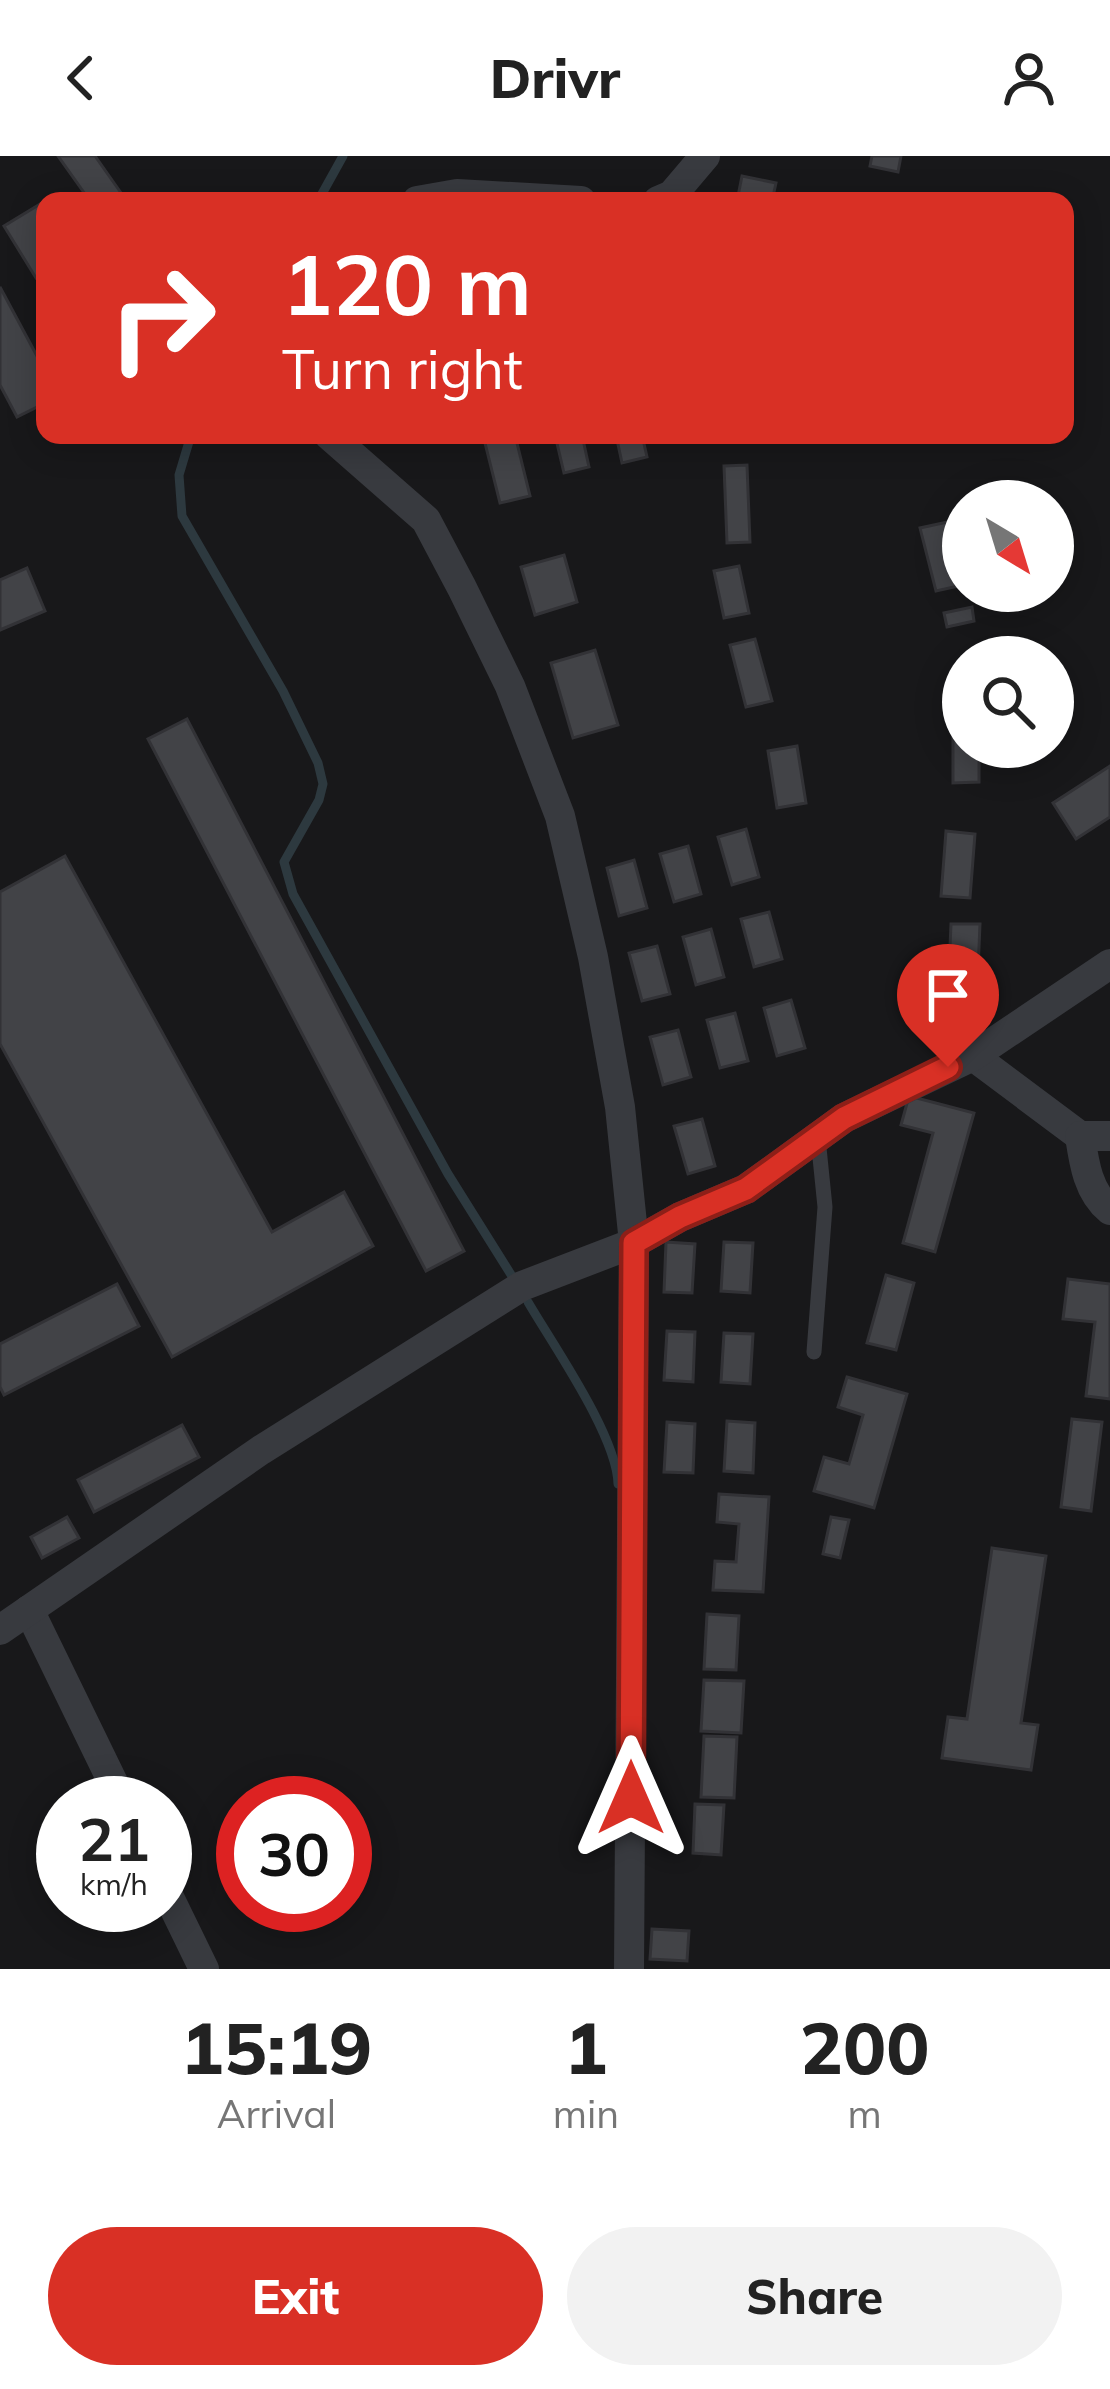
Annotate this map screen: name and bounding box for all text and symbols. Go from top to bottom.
text: Drivr [490,44,620,112]
icon: back [48,45,114,111]
icon: person [996,45,1062,111]
text: 120 m [282,231,532,336]
icon: right [84,240,240,396]
text: Turn right [282,335,523,403]
north arrow [942,480,1074,612]
map controls [942,480,1074,768]
button: search [942,636,1074,768]
pin [897,944,999,1067]
icon: arrive [915,962,981,1028]
position arrow [568,1735,694,1861]
speed limit sign: 30 [216,1776,372,1932]
text: 21 [78,1801,150,1876]
text: km/h [80,1865,148,1903]
text: 15:19 [181,2002,372,2092]
text: 1 [564,2002,608,2092]
text: 200 [800,2002,929,2092]
text: Arrival [217,2089,336,2138]
text: min [553,2089,619,2138]
text: m [847,2089,882,2138]
button: Exit [48,2227,543,2365]
button: Share [567,2227,1062,2365]

